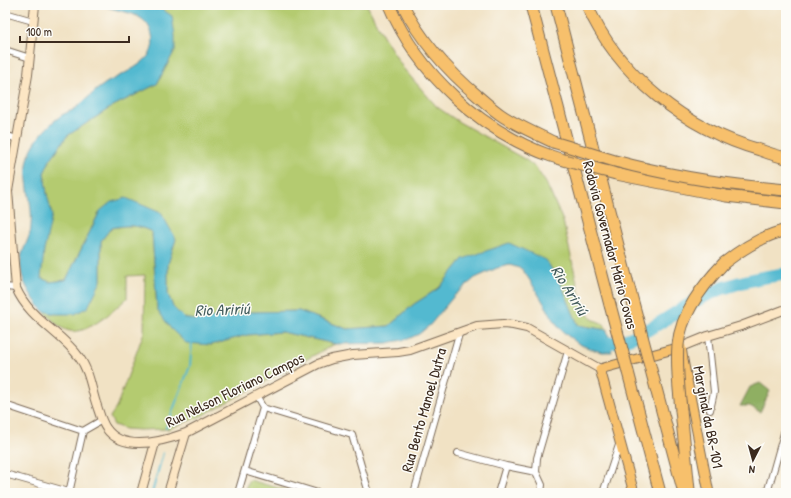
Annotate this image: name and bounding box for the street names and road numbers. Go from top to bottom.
street label: Rodovia Governador Mário Covas [578,158,643,332]
street label: Rua Bento Manoel Dutra [396,345,451,474]
street label: Rua Nelson Floriano Campos [162,347,308,432]
street label: Marginal da BR-101 [688,364,729,470]

